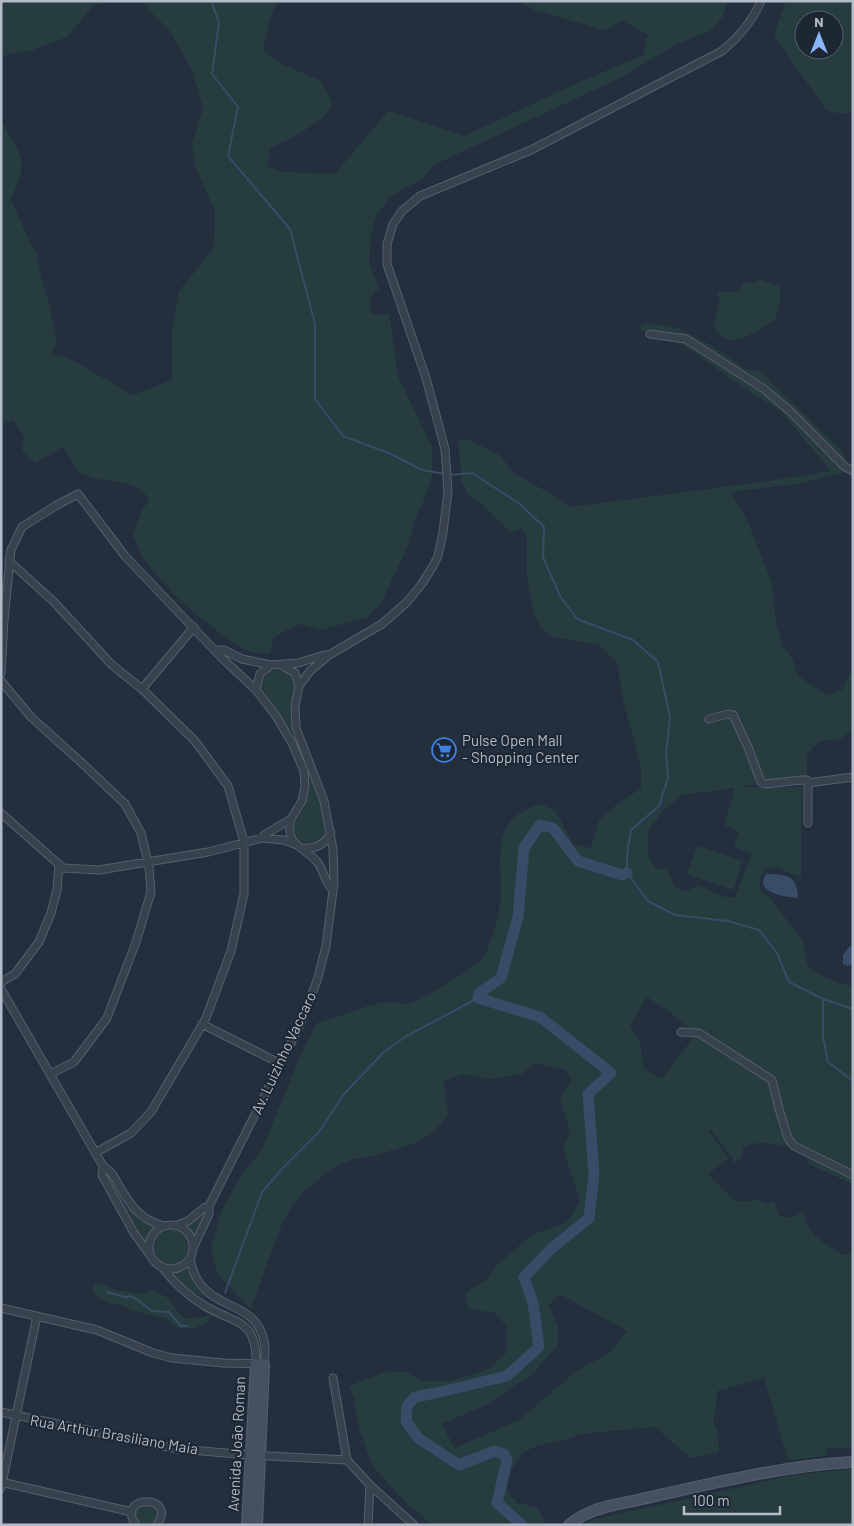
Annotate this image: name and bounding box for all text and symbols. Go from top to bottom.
north arrow [794,10,844,60]
text: N [814,13,824,30]
place label: Pulse Open Mall - Shopping Center [462,731,580,766]
supermarket icon: Pulse Open Mall - Shopping Center [431,737,457,763]
street label: Av. Luizinho Vaccaro [247,989,319,1117]
street label: Avenida João Roman [223,1376,249,1512]
street label: Rua Arthur Brasiliano Maia [29,1410,200,1458]
scale bar [684,1484,780,1516]
text: 100 m [692,1491,730,1509]

